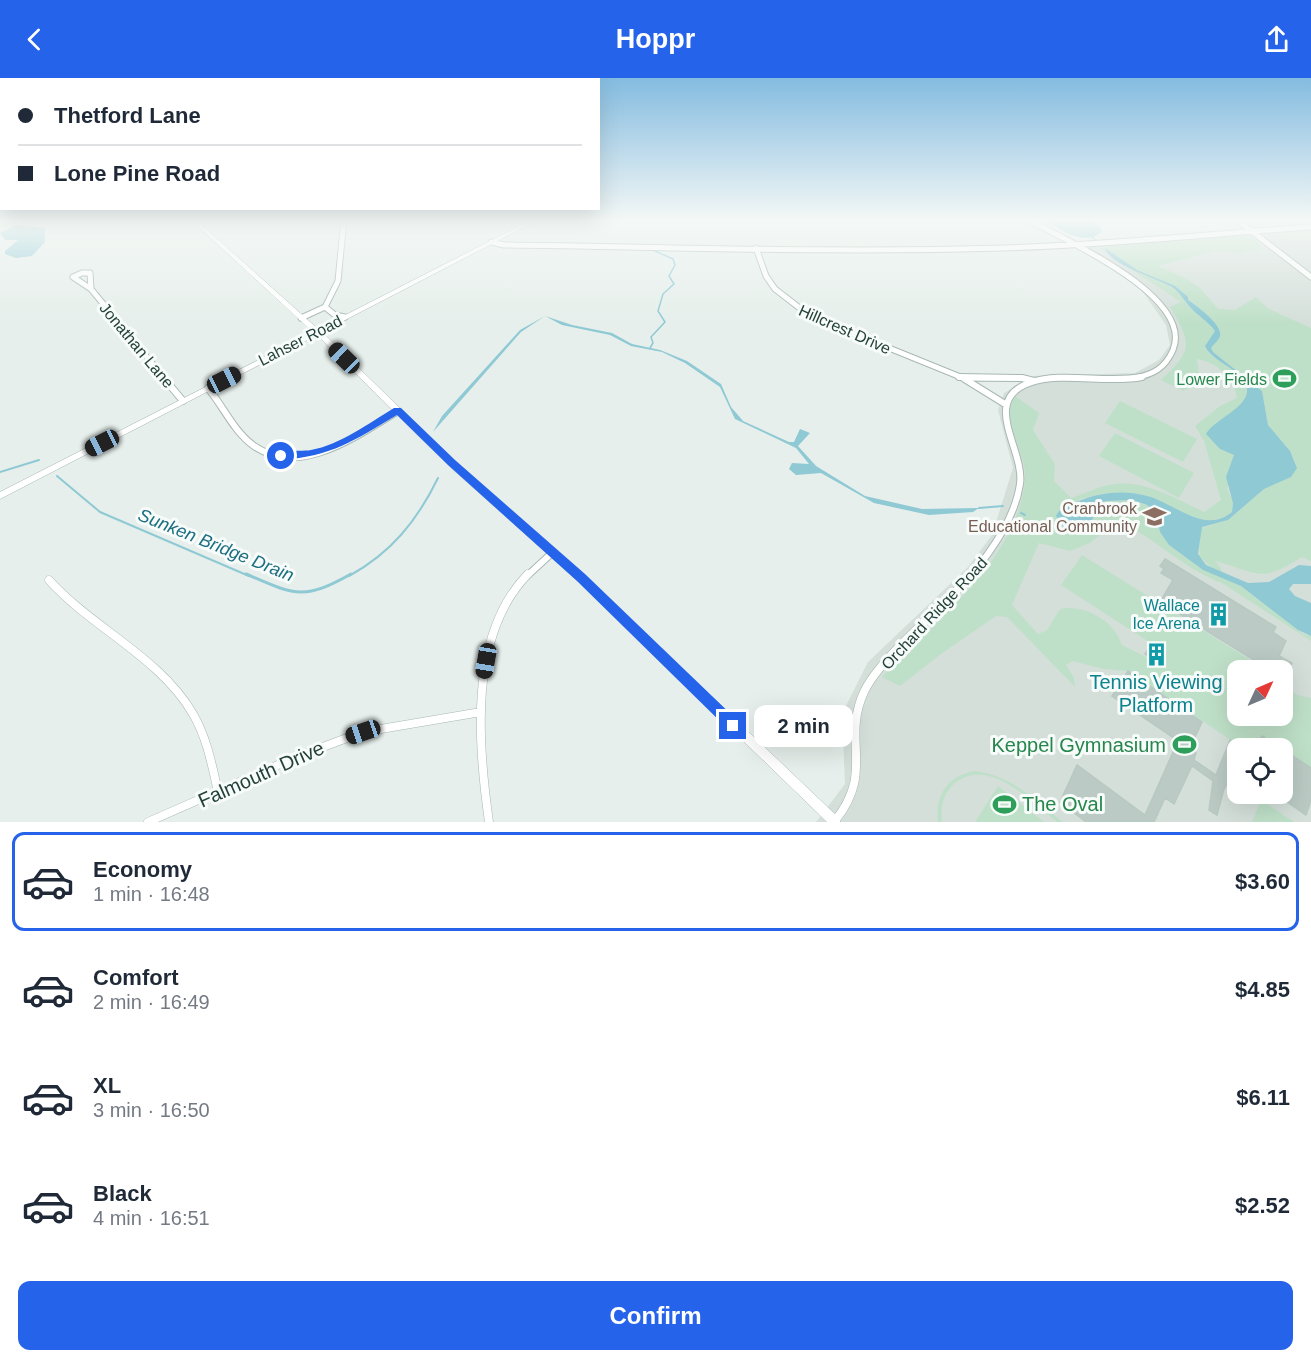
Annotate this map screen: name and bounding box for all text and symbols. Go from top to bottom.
icon: back [18,23,51,56]
icon: share [1260,23,1293,56]
text: Hoppr [616,24,695,54]
text: Thetford Lane [54,103,201,128]
text: Lone Pine Road [54,161,220,186]
street label: Jonathan Lane [96,299,177,391]
street label: Hillcrest Drive [796,302,893,357]
street label: Lahser Road [256,312,345,369]
car [325,339,363,377]
car [204,364,244,396]
sports icon: Lower Fields [1272,366,1298,392]
place label: Lower Fields [1176,371,1267,388]
car [82,427,122,459]
route start [267,442,294,469]
place label: Cranbrook Educational Community [968,500,1138,535]
school or university icon: Cranbrook Educational Community [1142,504,1168,530]
water label: Sunken Bridge Drain [135,505,297,585]
street label: Orchard Ridge Road [878,554,991,673]
place label: Wallace Ice Arena [1132,597,1200,632]
building icon: Wallace Ice Arena [1205,601,1231,627]
building icon: Tennis Viewing Platform [1143,641,1169,667]
car [474,642,498,680]
north arrow [1227,660,1293,726]
map controls [1227,660,1293,804]
place label: Tennis Viewing Platform [1089,671,1223,716]
callout: 2 min [754,705,853,747]
route end [719,712,746,739]
text: 2 min [777,715,830,737]
car [343,718,383,746]
sports icon: Keppel Gymnasium [1171,732,1197,758]
place label: Keppel Gymnasium [991,734,1166,756]
street label: Falmouth Drive [195,736,327,812]
button: locate [1227,738,1293,804]
sports icon: The Oval [991,791,1017,817]
place label: The Oval [1022,793,1103,815]
icon: car [21,855,75,909]
text: Economy [93,857,192,882]
text: $3.60 [1235,869,1290,894]
text: 1 min · 16:48 [93,883,210,905]
icon: car [21,963,75,1017]
text: Comfort [93,965,179,990]
text: $4.85 [1235,977,1290,1002]
text: 2 min · 16:49 [93,991,210,1013]
icon: car [21,1071,75,1125]
text: XL [93,1073,121,1098]
text: $6.11 [1236,1085,1290,1110]
text: 3 min · 16:50 [93,1099,210,1121]
icon: car [21,1179,75,1233]
text: Black [93,1181,152,1206]
text: $2.52 [1235,1193,1290,1218]
text: 4 min · 16:51 [93,1207,210,1229]
button: Confirm [18,1281,1293,1350]

